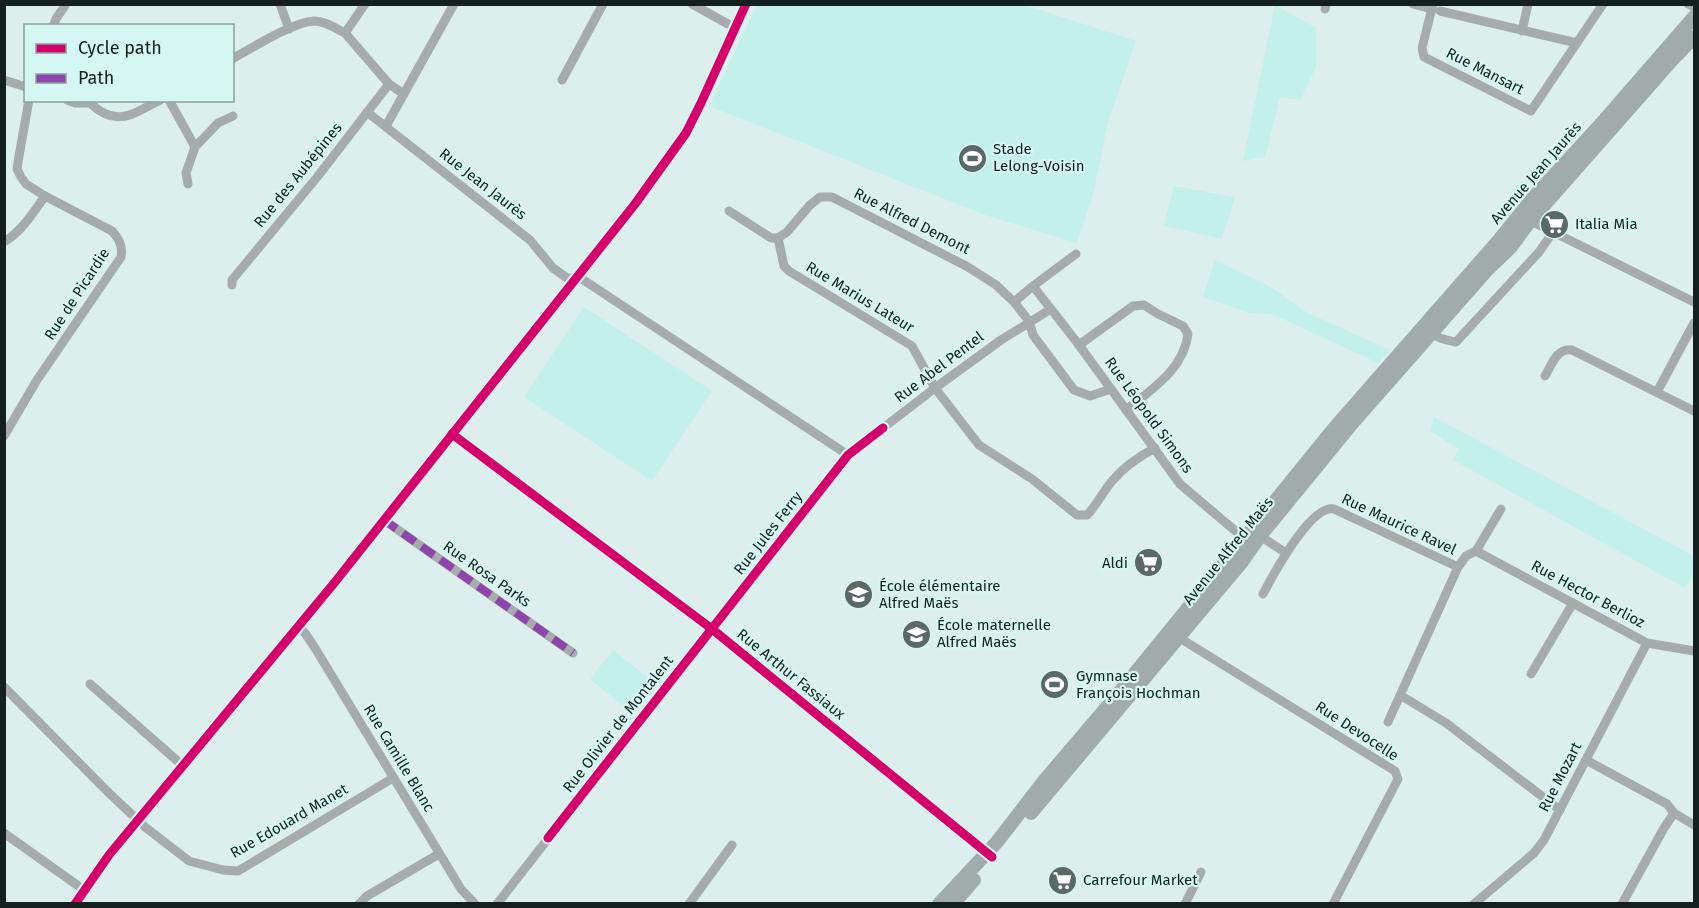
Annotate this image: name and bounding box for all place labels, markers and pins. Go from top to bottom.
place label: Stade Lelong-Voisin [993,140,1084,175]
sports icon: Stade Lelong-Voisin [956,142,988,174]
supermarket icon: Italia Mia [1538,208,1570,240]
place label: Italia Mia [1575,215,1638,233]
supermarket icon: Aldi [1133,547,1165,579]
place label: Aldi [1102,554,1128,572]
place label: École élémentaire Alfred Maës [879,577,1001,612]
school or university icon: École élémentaire Alfred Maës [842,579,874,611]
place label: École maternelle Alfred Maës [937,616,1051,651]
school or university icon: École maternelle Alfred Maës [900,618,932,650]
place label: Gymnase François Hochman [1076,667,1201,702]
sports icon: Gymnase François Hochman [1039,669,1071,701]
supermarket icon: Carrefour Market [1046,864,1078,896]
place label: Carrefour Market [1083,871,1198,889]

